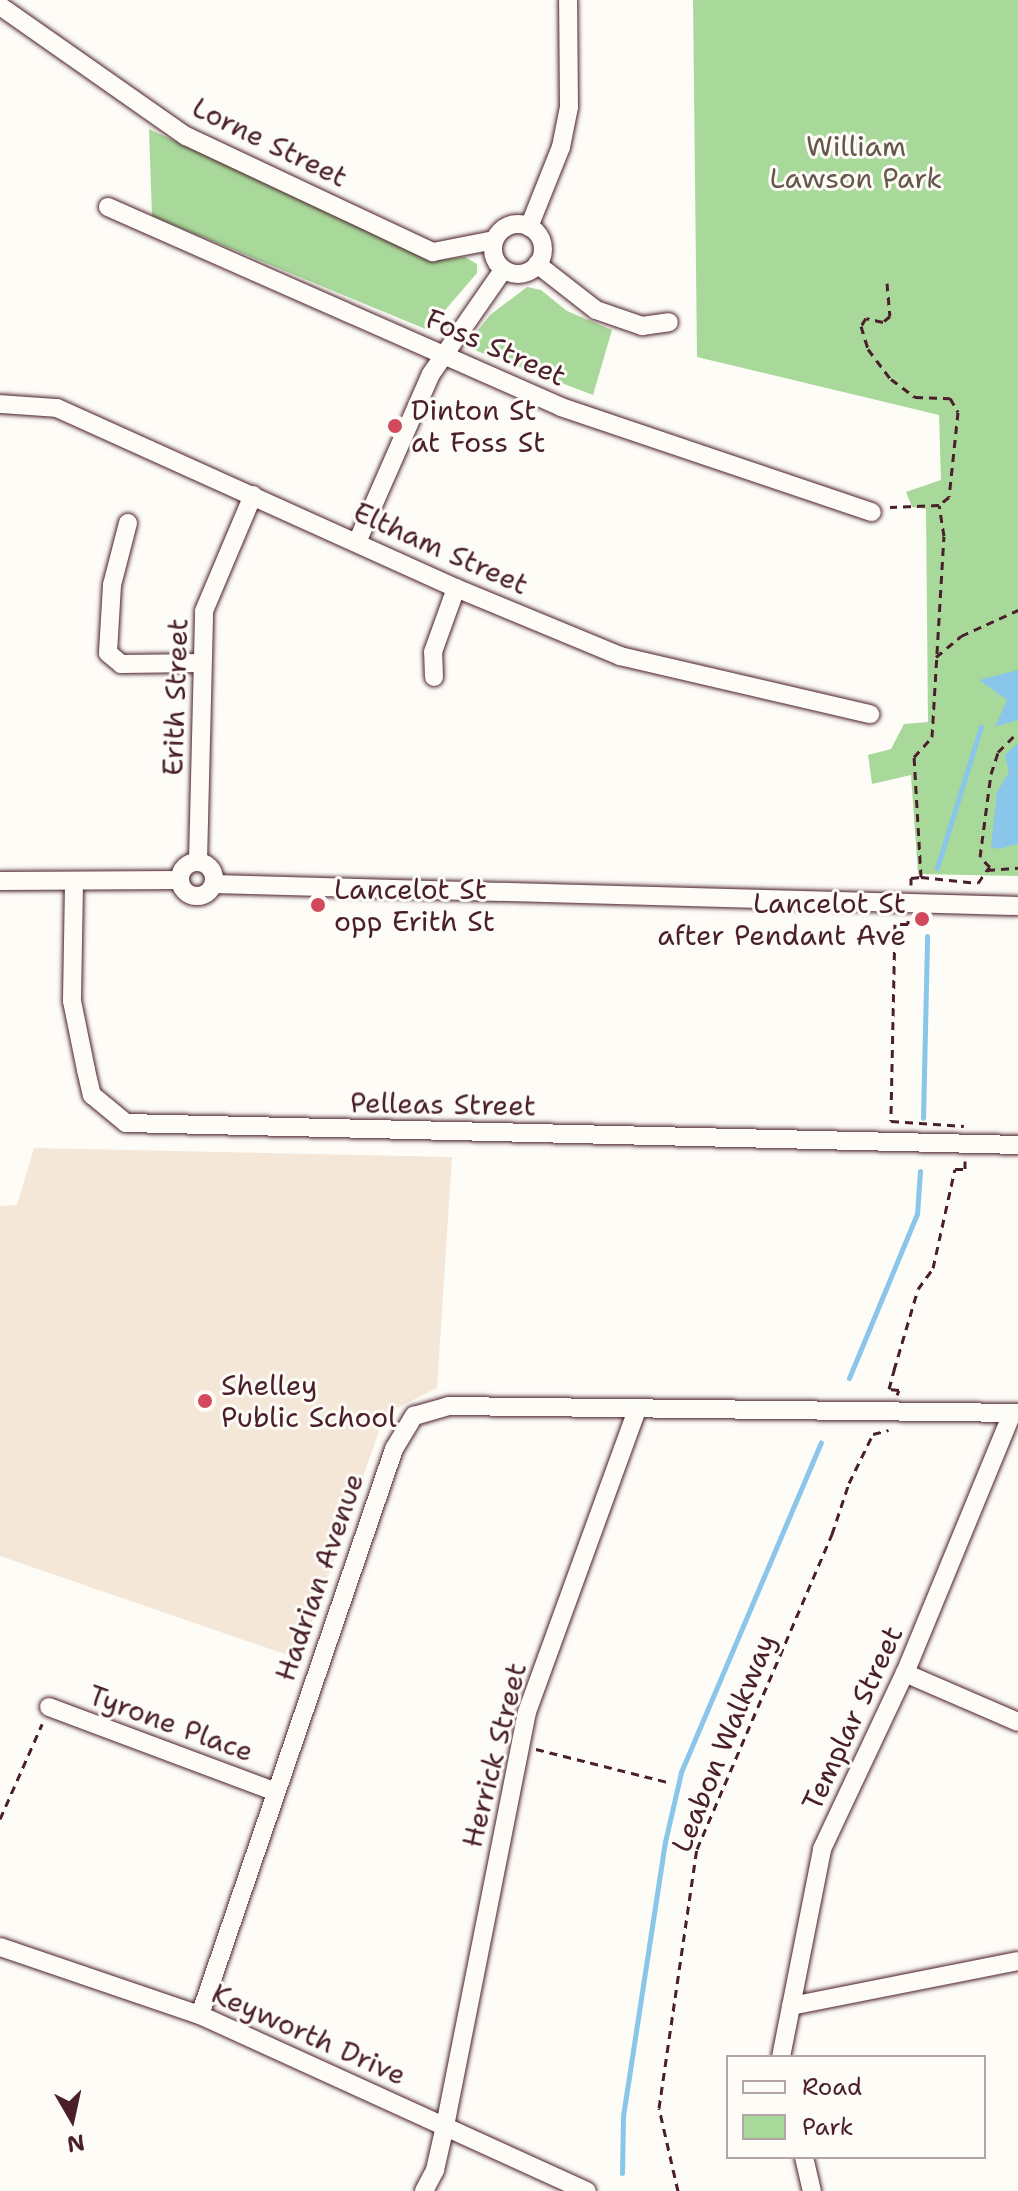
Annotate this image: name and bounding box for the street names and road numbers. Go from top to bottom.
street label: Lorne Street [187,90,353,194]
street label: Foss Street [421,301,571,393]
street label: Eltham Street [349,495,533,601]
street label: Erith Street [155,618,195,776]
street label: Pelleas Street [350,1086,536,1122]
street label: Hadrian Avenue [268,1469,370,1685]
street label: Templar Street [795,1620,909,1816]
street label: Leabon Walkway [664,1629,782,1857]
street label: Herrick Street [455,1659,533,1851]
street label: Tyrone Place [84,1678,258,1768]
street label: Keyworth Drive [207,1976,411,2092]

